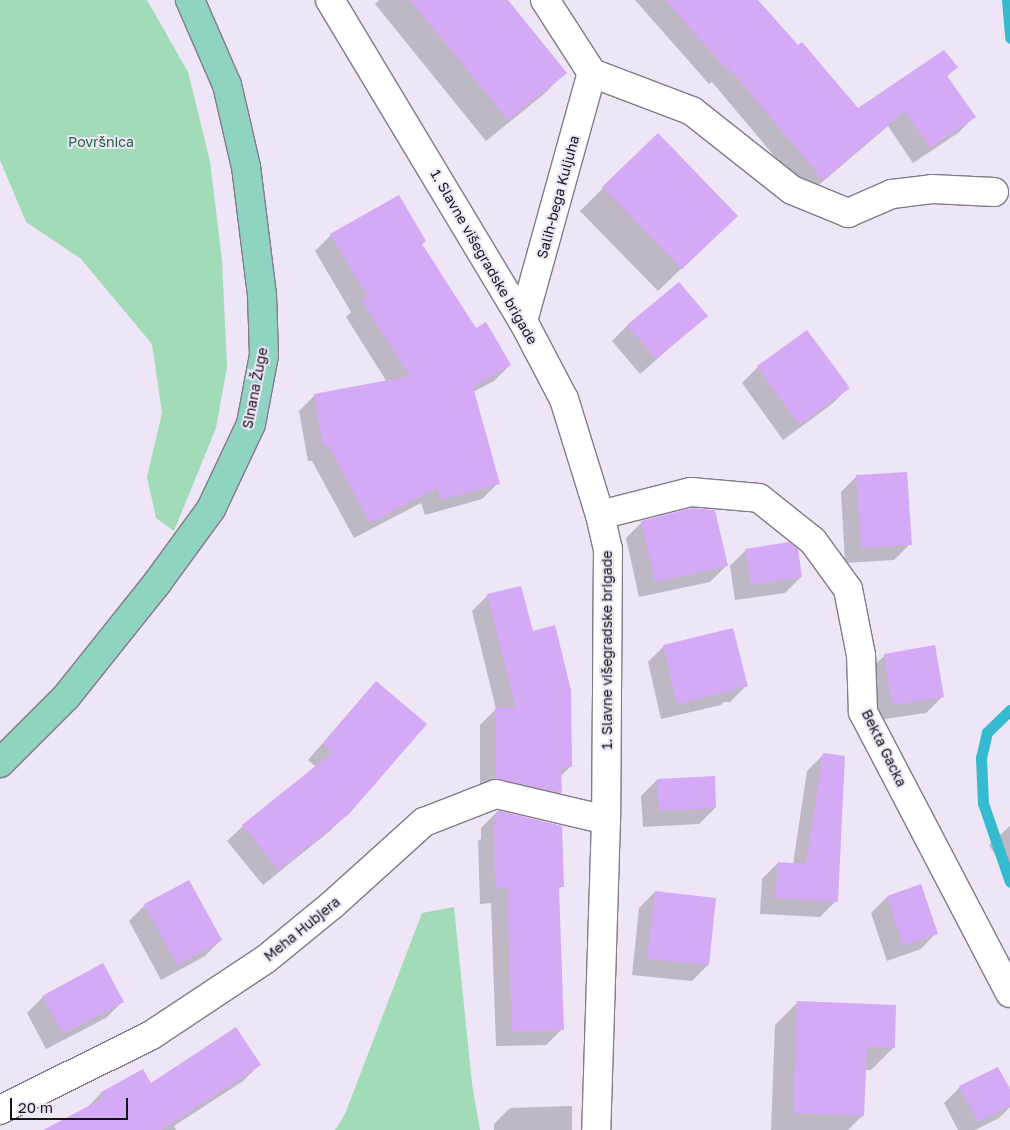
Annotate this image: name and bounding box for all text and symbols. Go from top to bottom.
park label: Površnica [68,134,134,150]
street label: Salih-bega Kuljuha [533,134,583,260]
street label: 1. Slavne višegradske brigade [427,167,541,347]
street label: Sinana Žuge [239,346,271,430]
street label: 1. Slavne višegradske brigade [599,551,615,749]
street label: Bekta Gacka [858,707,910,789]
street label: Meha Hubjera [261,893,343,965]
scale bar [12,1088,130,1120]
text: 20 m [18,1098,53,1116]

